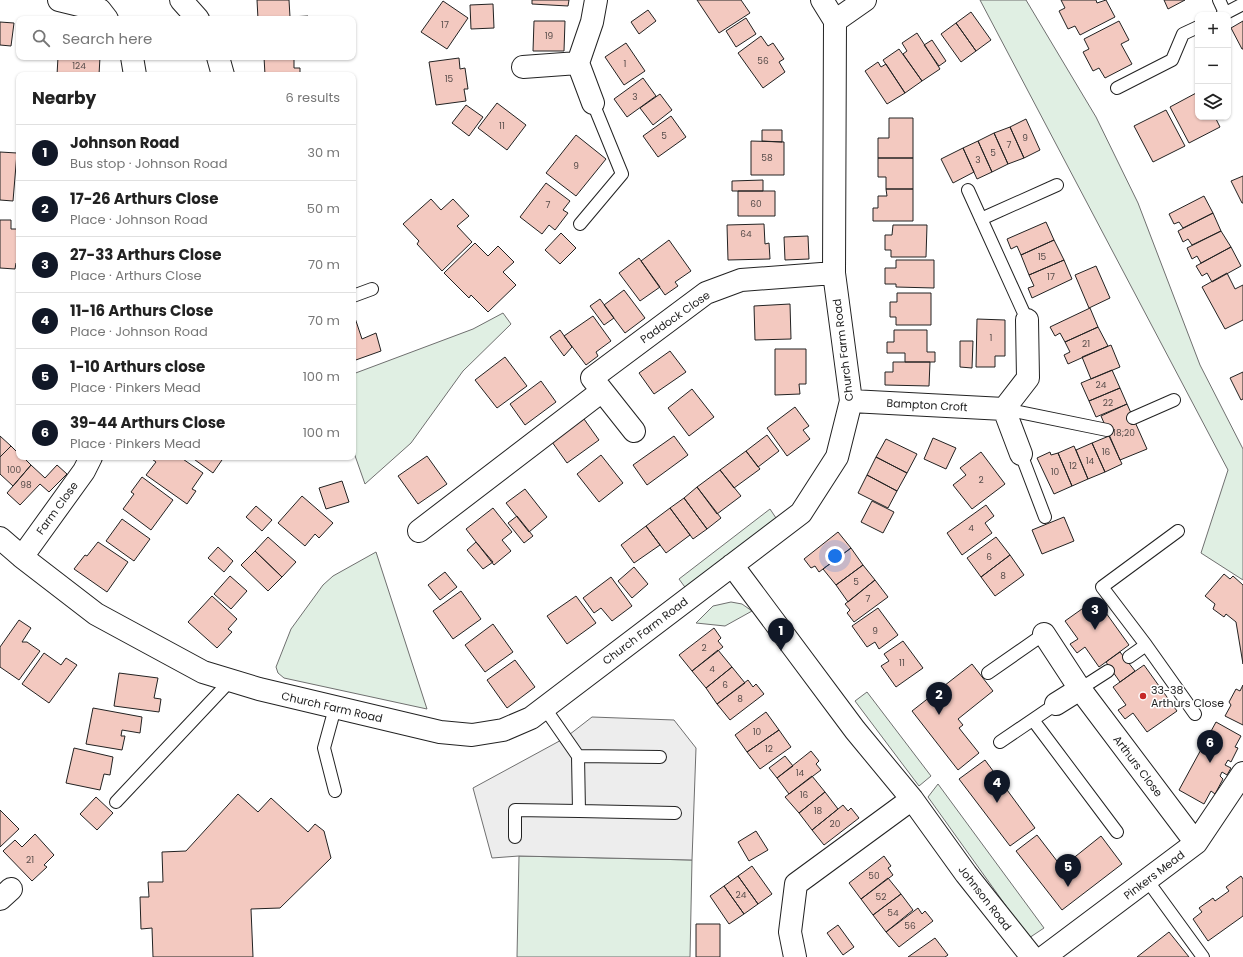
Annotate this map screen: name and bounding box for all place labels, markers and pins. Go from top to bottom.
pin: 3 [1082,597,1108,630]
pin: 1 [768,618,794,651]
pin: 2 [926,682,952,715]
place label: 33-38 Arthurs Close [1151,682,1224,711]
marker: 33-38 Arthurs Close [1138,691,1148,701]
pin: 6 [1197,730,1223,763]
pin: 4 [984,770,1010,803]
pin: 5 [1055,854,1081,887]

